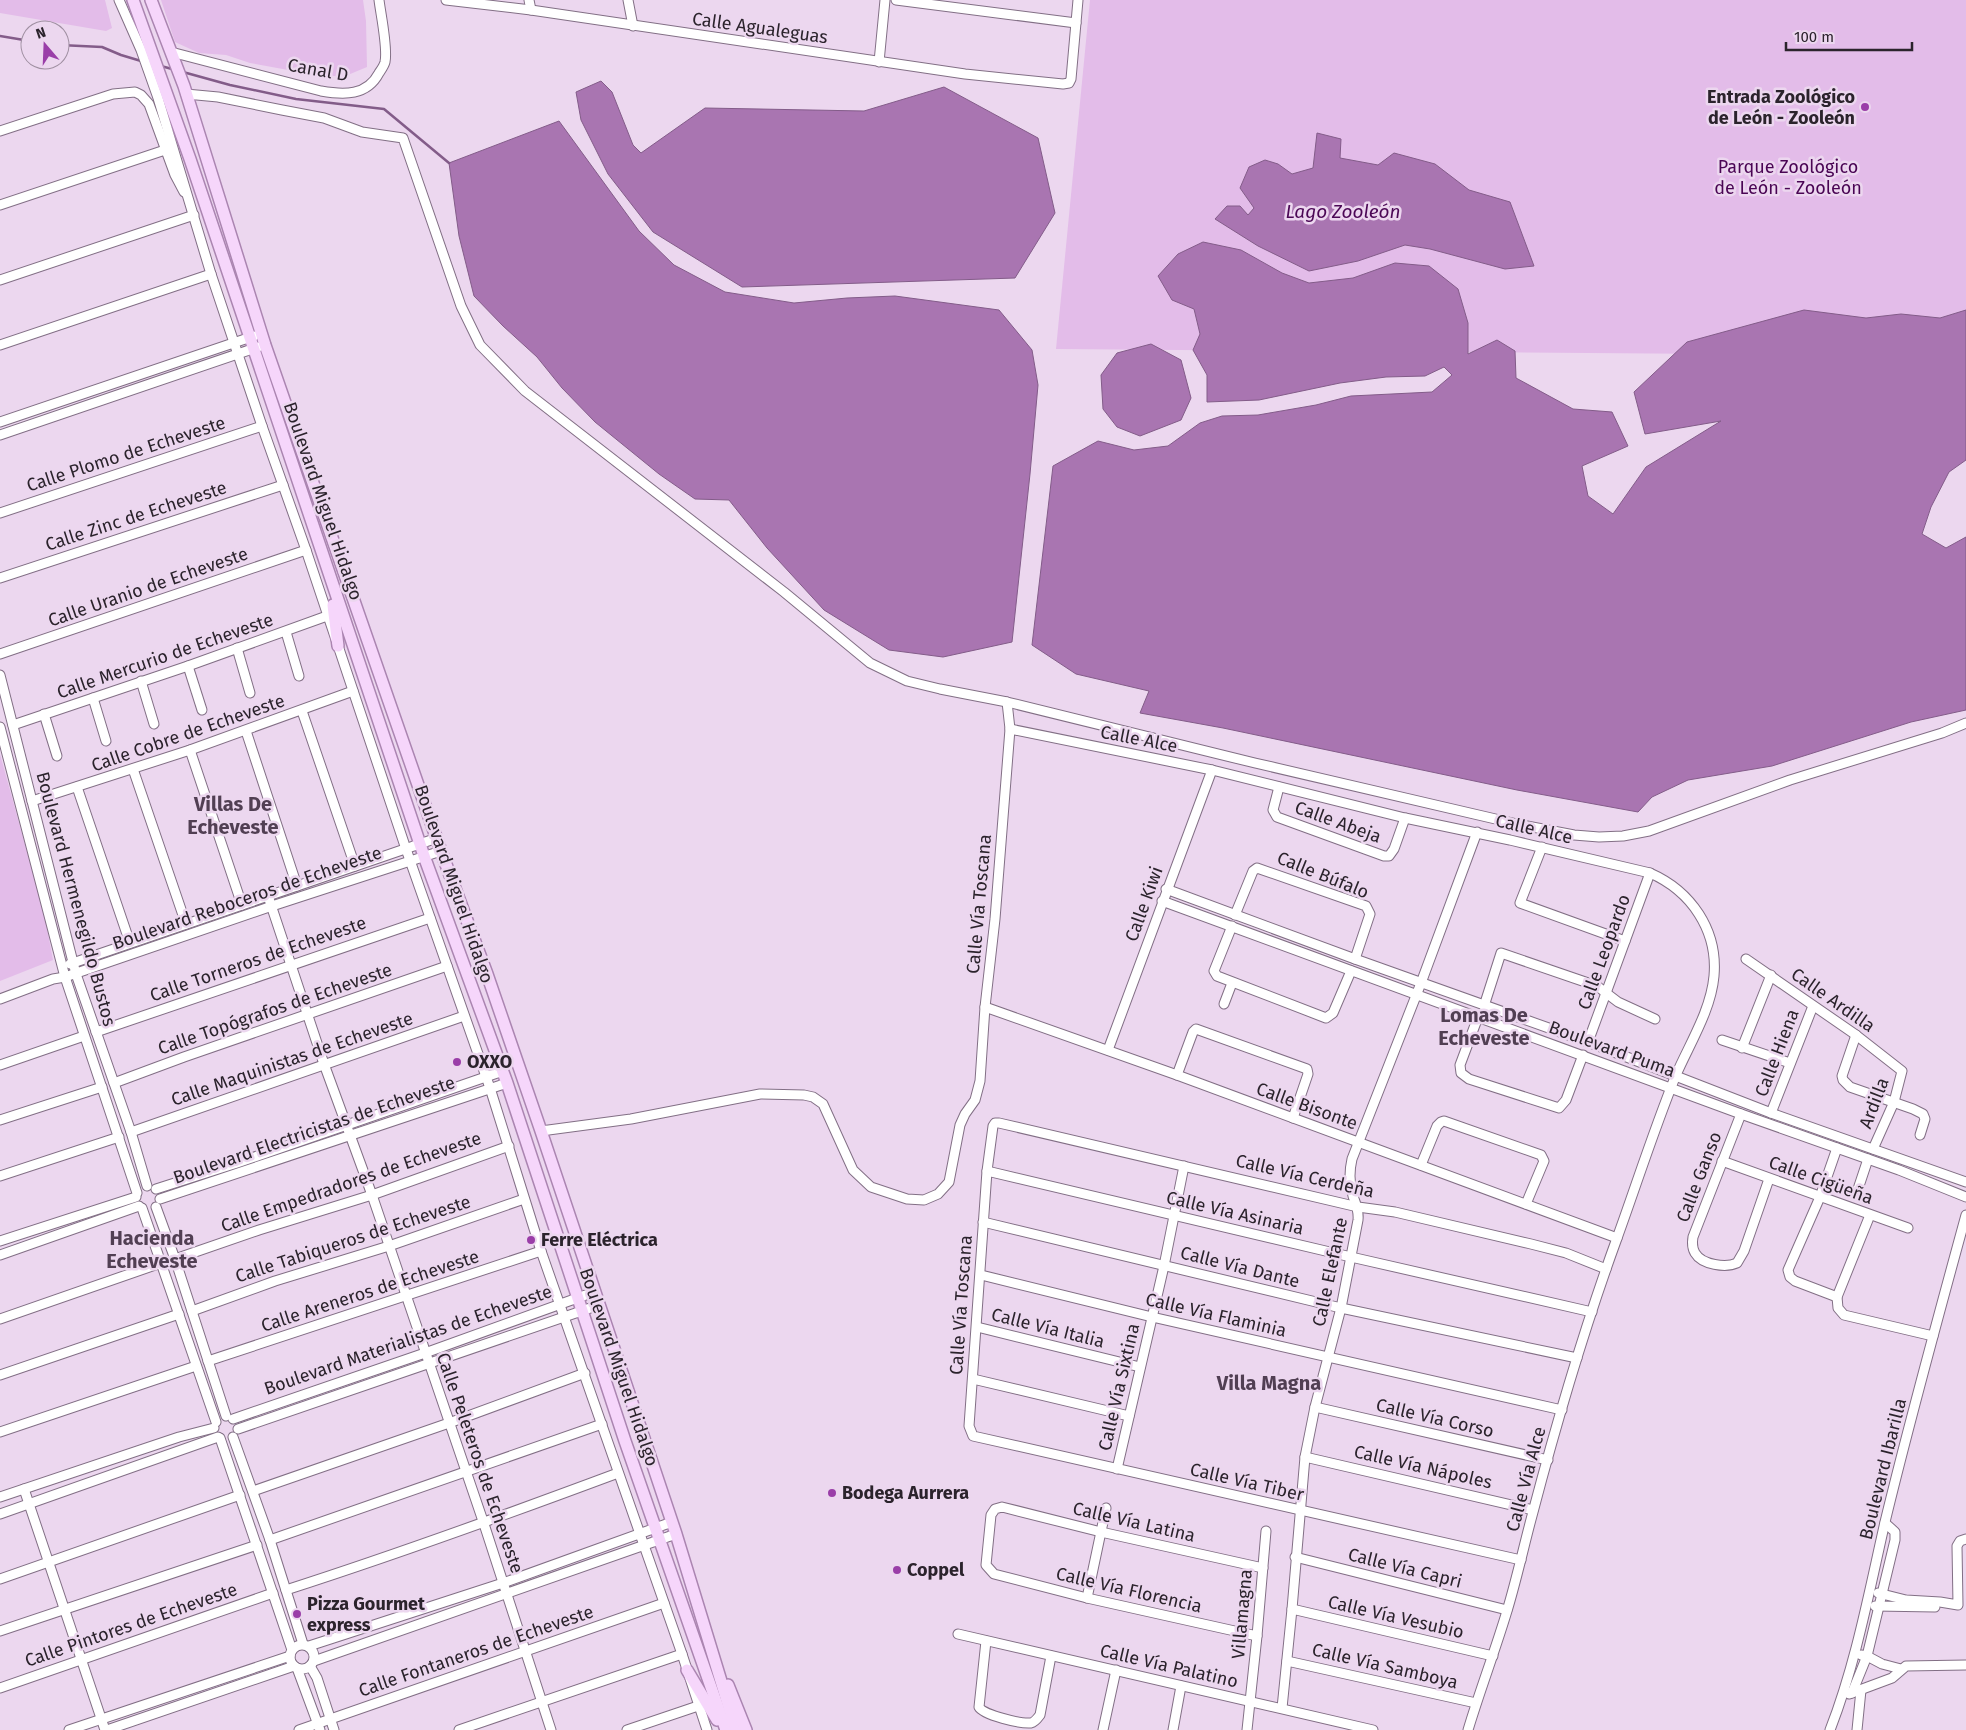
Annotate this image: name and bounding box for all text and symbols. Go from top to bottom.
street label: Calle Agualeguas [691,8,829,48]
north arrow [20,20,70,70]
scale bar [1786,20,1912,52]
text: N [34,24,48,43]
text: 100 m [1794,28,1834,46]
street label: Canal D [286,54,350,86]
place label: Entrada Zoológico de León - Zooleón [1707,86,1855,129]
marker: Entrada Zoológico de León - Zooleón [1859,101,1871,113]
park label: Parque Zoológico de León - Zooleón [1714,156,1862,199]
water label: Lago Zooleón [1285,200,1401,223]
street label: Boulevard Miguel Hidalgo [279,399,367,603]
street label: Calle Plomo de Echeveste [24,411,228,497]
street label: Calle Zinc de Echeveste [42,476,230,556]
street label: Calle Uranio de Echeveste [45,542,251,632]
street label: Calle Mercurio de Echeveste [54,609,276,703]
street label: Calle Cobre de Echeveste [88,690,288,776]
street label: Calle Alce [1099,721,1179,757]
street label: Boulevard Hermenegildo Bustos [31,769,121,1029]
street label: Boulevard Miguel Hidalgo [410,782,498,986]
district label: Villas De Echeveste [187,792,279,839]
street label: Calle Abeja [1292,796,1384,848]
street label: Calle Alce [1493,809,1575,849]
street label: Calle Vía Toscana [962,833,996,975]
street label: Boulevard Reboceros de Echeveste [109,841,385,955]
street label: Calle Búfalo [1274,847,1372,903]
street label: Calle Kiwi [1120,863,1168,945]
street label: Calle Leopardo [1573,891,1635,1013]
street label: Calle Torneros de Echeveste [147,912,369,1006]
street label: Calle Topógrafos de Echeveste [155,959,395,1059]
street label: Calle Ardilla [1787,963,1879,1037]
district label: Lomas De Echeveste [1438,1003,1530,1050]
street label: Calle Hiena [1750,1006,1804,1100]
street label: Calle Maquinistas de Echeveste [168,1007,416,1111]
street label: Boulevard Puma [1546,1016,1678,1082]
place label: OXXO [467,1051,512,1073]
marker: OXXO [451,1056,463,1068]
street label: Boulevard Electricistas de Echeveste [170,1071,458,1189]
street label: Ardilla [1854,1074,1894,1132]
street label: Calle Bisonte [1253,1078,1361,1134]
street label: Calle Empedradores de Echeveste [218,1127,484,1237]
street label: Calle Ganso [1672,1129,1726,1225]
street label: Calle Vía Cerdeña [1234,1149,1376,1203]
street label: Calle Cigüeña [1766,1151,1876,1209]
street label: Calle Vía Asinaria [1164,1186,1306,1240]
street label: Calle Tabiqueros de Echeveste [233,1190,473,1288]
street label: Calle Elefante [1308,1215,1352,1329]
district label: Hacienda Echeveste [106,1226,198,1273]
place label: Ferre Eléctrica [541,1229,658,1251]
marker: Ferre Eléctrica [525,1234,537,1246]
street label: Calle Vía Toscana [945,1234,977,1376]
street label: Calle Vía Dante [1178,1242,1302,1292]
street label: Calle Areneros de Echeveste [258,1245,482,1337]
street label: Boulevard Miguel Hidalgo [575,1265,663,1469]
street label: Boulevard Materialistas de Echeveste [261,1280,555,1400]
street label: Calle Vía Flaminia [1143,1288,1289,1342]
street label: Calle Vía Italia [989,1303,1107,1353]
street label: Calle Vía Sixtina [1094,1321,1144,1453]
street label: Calle Peleteros de Echeveste [432,1350,528,1576]
district label: Villa Magna [1216,1371,1321,1395]
street label: Calle Vía Corso [1374,1394,1496,1442]
street label: Boulevard Ibarilla [1855,1396,1911,1542]
street label: Calle Vía Alce [1501,1424,1551,1534]
street label: Calle Vía Nápoles [1352,1440,1494,1494]
street label: Calle Vía Tiber [1188,1458,1306,1506]
place label: Bodega Aurrera [842,1482,969,1504]
marker: Bodega Aurrera [826,1487,838,1499]
street label: Calle Vía Latina [1071,1497,1197,1547]
street label: Calle Vía Capri [1346,1543,1464,1593]
place label: Coppel [907,1559,965,1581]
street label: Calle Vía Florencia [1054,1563,1204,1617]
marker: Coppel [891,1564,903,1576]
street label: Villamagna [1227,1568,1257,1660]
street label: Calle Pintores de Echeveste [22,1578,240,1672]
street label: Calle Vía Vesubio [1326,1591,1466,1643]
place label: Pizza Gourmet express [307,1593,426,1636]
street label: Calle Fontaneros de Echeveste [356,1600,596,1702]
marker: Pizza Gourmet express [291,1608,303,1620]
street label: Calle Vía Palatino [1098,1639,1240,1693]
street label: Calle Vía Samboya [1310,1639,1460,1693]

